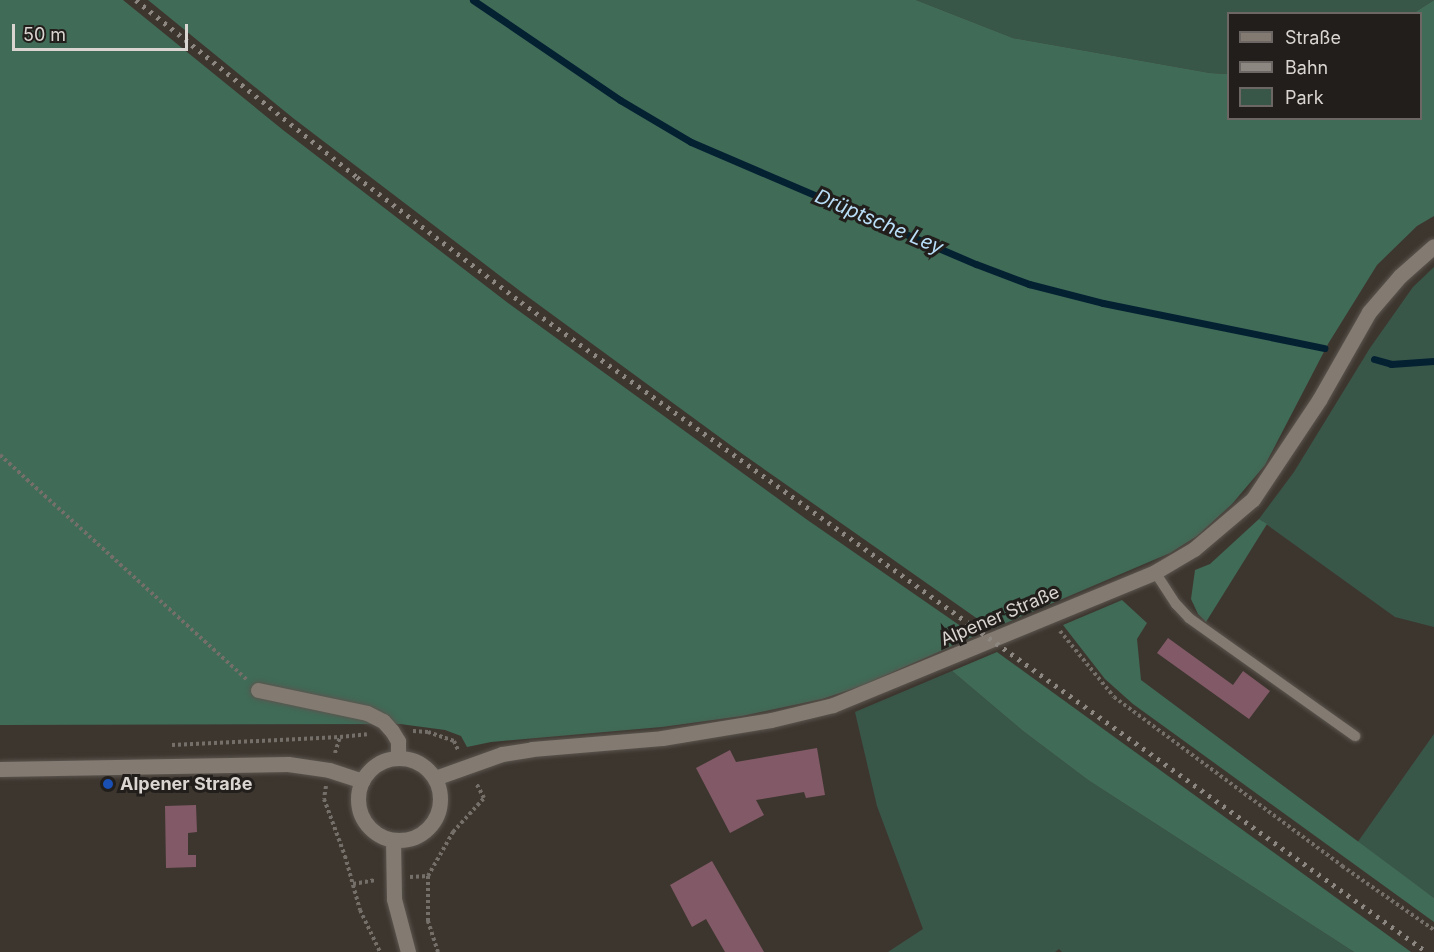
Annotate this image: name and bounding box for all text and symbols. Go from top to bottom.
scale bar [15,12,190,50]
legend [1227,12,1422,120]
text: 50 m [23,24,66,45]
text: Straße [1285,27,1341,48]
text: Bahn [1285,57,1328,78]
text: Park [1285,87,1324,108]
water label: Drüptsche Ley [811,184,947,260]
street label: Alpener Straße [937,581,1063,651]
place label: Alpener Straße [120,773,252,795]
marker: Alpener Straße [101,777,115,791]

